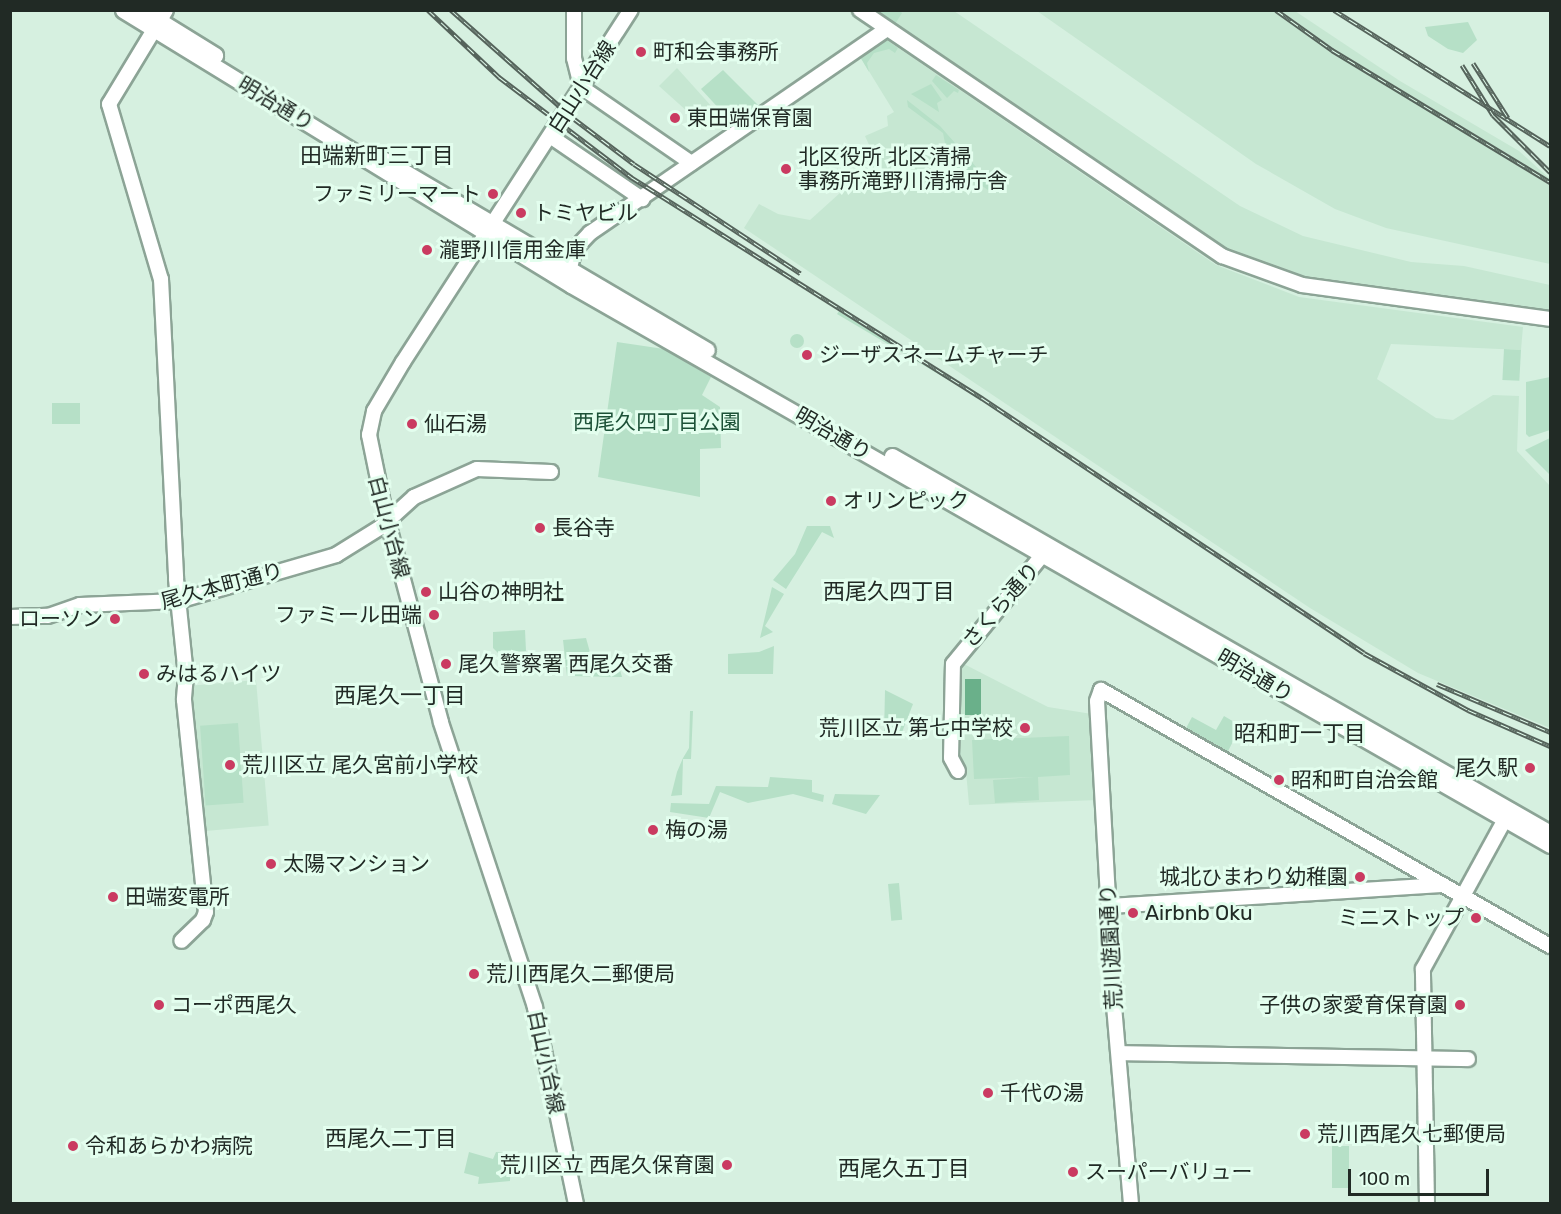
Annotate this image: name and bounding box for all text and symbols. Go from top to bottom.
street label: 白山小台線 [543,36,621,138]
place label: 町和会事務所 [653,39,779,65]
marker: 町和会事務所 [634,45,648,59]
street label: 明治通り [234,72,318,136]
place label: 東田端保育園 [687,105,813,131]
marker: 東田端保育園 [668,111,682,125]
district label: 田端新町三丁目 [300,143,454,169]
place label: 北区役所 北区清掃 事務所滝野川清掃庁舎 [798,144,1008,194]
marker: 北区役所 北区清掃 事務所滝野川清掃庁舎 [779,162,793,176]
place label: ファミリーマート [313,181,481,207]
marker: ファミリーマート [486,187,500,201]
place label: トミヤビル [533,200,638,226]
marker: トミヤビル [514,206,528,220]
place label: 瀧野川信用金庫 [439,237,586,263]
marker: 瀧野川信用金庫 [420,243,434,257]
place label: ジーザスネームチャーチ [819,342,1050,368]
marker: ジーザスネームチャーチ [800,348,814,362]
street label: 明治通り [790,402,876,466]
park label: 西尾久四丁目公園 [573,409,741,435]
place label: 仙石湯 [424,411,487,437]
marker: 仙石湯 [405,417,419,431]
street label: 白山小台線 [363,473,415,581]
place label: オリンピック [843,488,969,514]
marker: オリンピック [824,494,838,508]
place label: 長谷寺 [552,515,615,541]
marker: 長谷寺 [533,521,547,535]
street label: さくら通り [957,557,1045,653]
street label: 尾久本町通り [158,558,286,614]
place label: 山谷の神明社 [438,579,564,605]
district label: 西尾久四丁目 [823,579,955,605]
marker: 山谷の神明社 [419,585,433,599]
place label: ファミール田端 [275,602,422,628]
place label: ローソン [19,606,103,632]
marker: ファミール田端 [427,608,441,622]
marker: ローソン [108,612,122,626]
street label: 明治通り [1212,644,1298,708]
place label: 尾久警察署 西尾久交番 [458,651,673,677]
marker: 尾久警察署 西尾久交番 [439,657,453,671]
place label: みはるハイツ [156,661,282,687]
marker: みはるハイツ [137,667,151,681]
district label: 西尾久一丁目 [334,683,466,709]
place label: 荒川区立 第七中学校 [819,715,1013,741]
marker: 荒川区立 第七中学校 [1018,721,1032,735]
district label: 昭和町一丁目 [1234,721,1366,747]
place label: 荒川区立 尾久宮前小学校 [242,752,478,778]
place label: 尾久駅 [1455,755,1518,781]
marker: 荒川区立 尾久宮前小学校 [223,758,237,772]
marker: 尾久駅 [1523,761,1537,775]
place label: 昭和町自治会館 [1291,767,1438,793]
marker: 昭和町自治会館 [1272,773,1286,787]
place label: 梅の湯 [665,817,728,843]
marker: 梅の湯 [646,823,660,837]
place label: 太陽マンション [283,851,430,877]
marker: 太陽マンション [264,857,278,871]
place label: 城北ひまわり幼稚園 [1159,864,1348,890]
marker: 城北ひまわり幼稚園 [1353,870,1367,884]
street label: 荒川遊園通り [1095,883,1127,1011]
place label: 田端変電所 [125,884,230,910]
marker: 田端変電所 [106,890,120,904]
place label: Airbnb Oku [1145,900,1253,926]
place label: ミニストップ [1338,905,1464,931]
marker: Airbnb Oku [1126,906,1140,920]
marker: ミニストップ [1469,911,1483,925]
place label: 荒川西尾久二郵便局 [486,961,675,987]
marker: 荒川西尾久二郵便局 [467,967,481,981]
place label: コーポ西尾久 [171,992,297,1018]
place label: 子供の家愛育保育園 [1259,992,1448,1018]
marker: コーポ西尾久 [152,998,166,1012]
marker: 子供の家愛育保育園 [1453,998,1467,1012]
street label: 白山小台線 [523,1008,569,1116]
place label: 千代の湯 [1000,1080,1084,1106]
marker: 千代の湯 [981,1086,995,1100]
place label: 荒川西尾久七郵便局 [1317,1121,1506,1147]
district label: 西尾久二丁目 [325,1126,457,1152]
marker: 荒川西尾久七郵便局 [1298,1127,1312,1141]
place label: 令和あらかわ病院 [85,1133,253,1159]
marker: 令和あらかわ病院 [66,1139,80,1153]
place label: 荒川区立 西尾久保育園 [500,1152,715,1178]
district label: 西尾久五丁目 [838,1156,970,1182]
scale bar [1351,1157,1492,1195]
marker: 荒川区立 西尾久保育園 [720,1158,734,1172]
place label: スーパーバリュー [1085,1159,1253,1185]
marker: スーパーバリュー [1066,1165,1080,1179]
text: 100 m [1359,1168,1410,1190]

